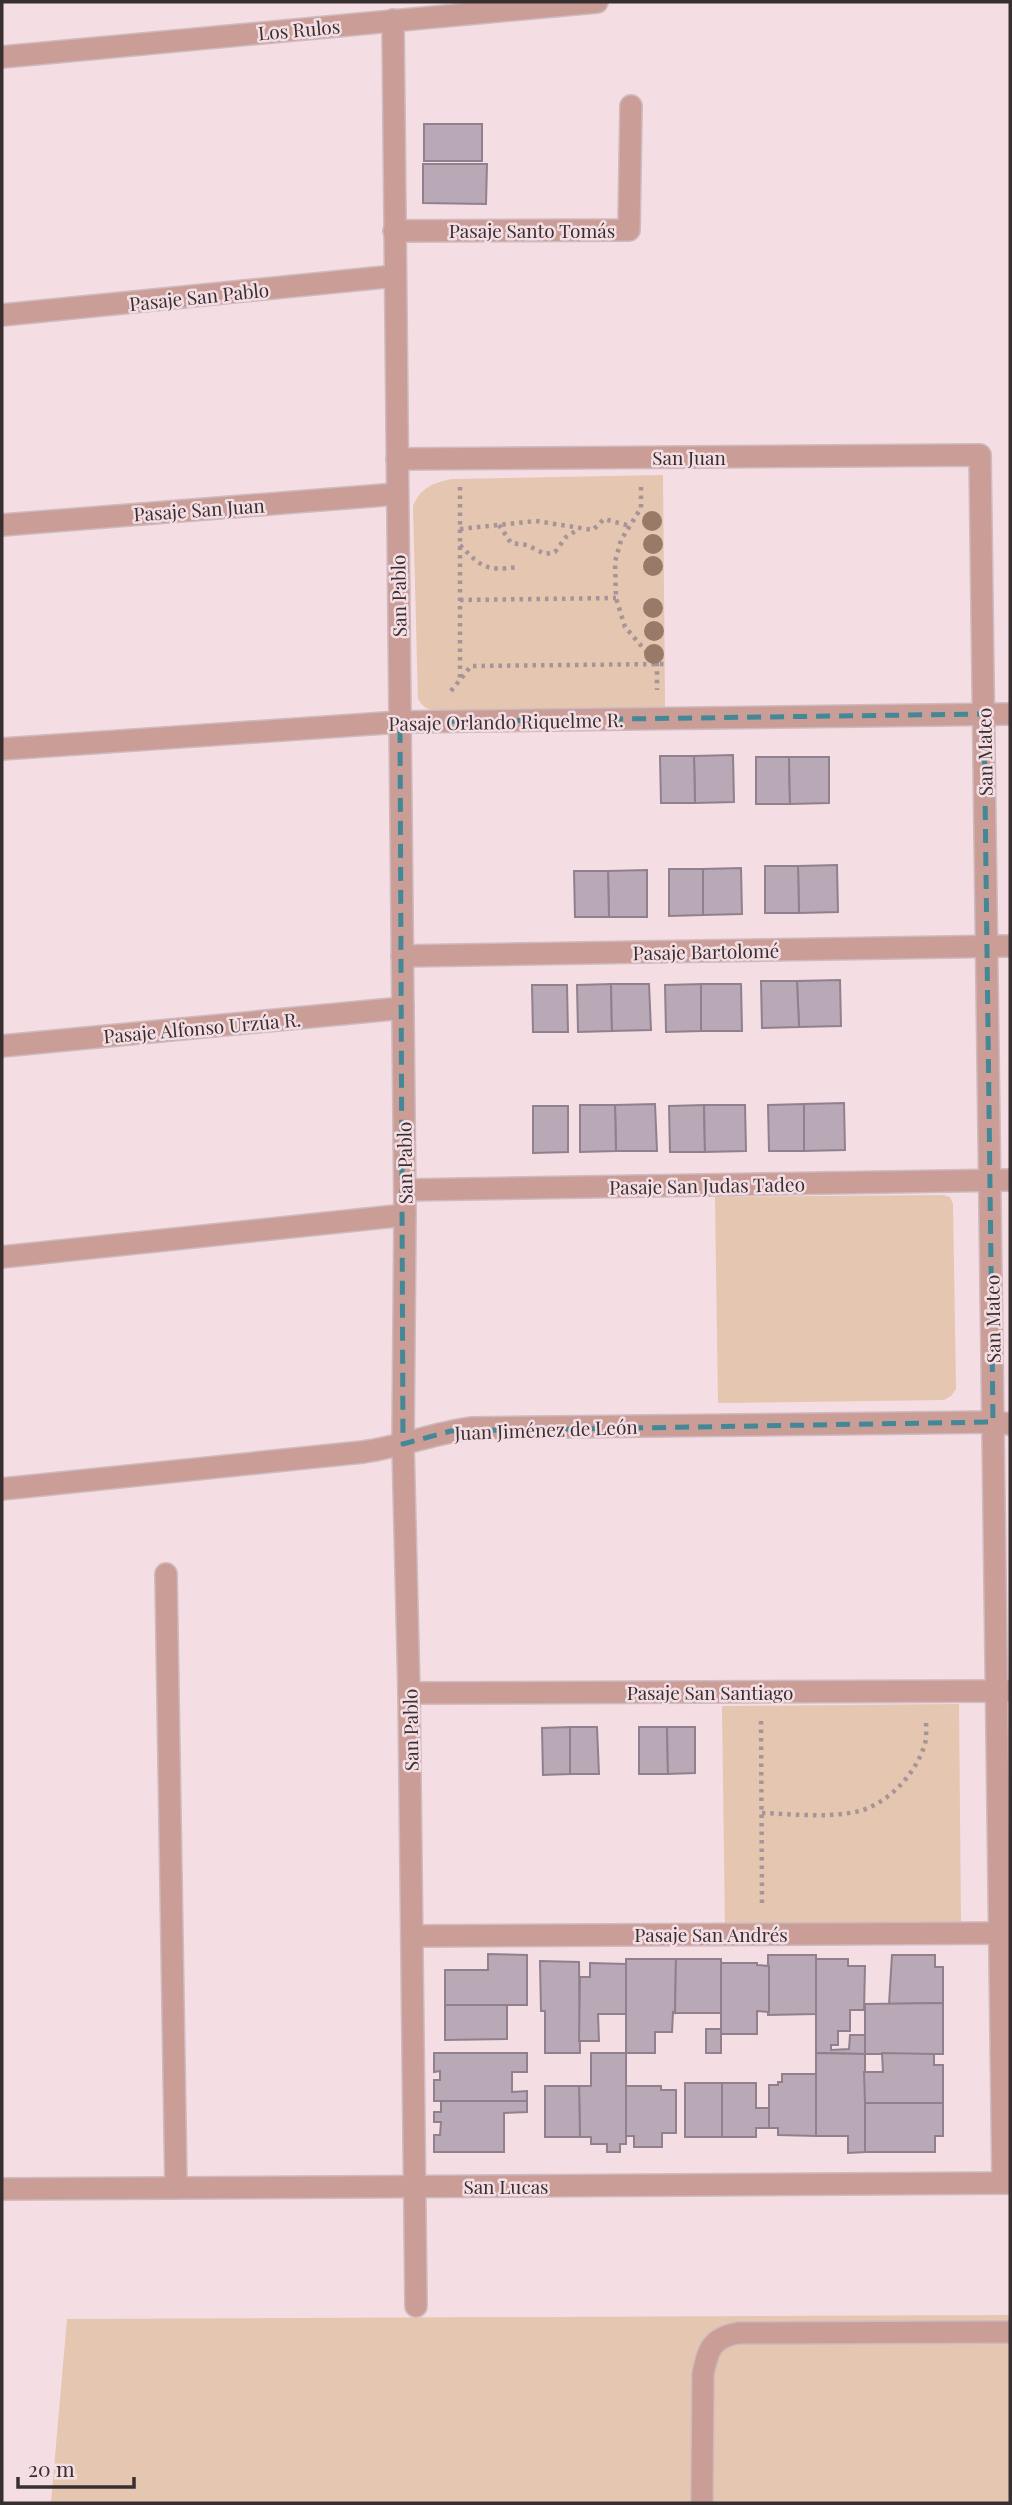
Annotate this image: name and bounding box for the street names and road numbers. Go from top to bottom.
street label: Los Rulos [257,12,341,46]
street label: Pasaje Santo Tomás [449,217,615,243]
street label: Pasaje San Pablo [128,276,270,316]
street label: San Juan [652,444,726,470]
street label: Pasaje San Juan [133,491,266,527]
street label: San Pablo [384,555,412,637]
street label: Pasaje Orlando Riquelme R. [388,706,624,736]
street label: San Mateo [970,708,998,796]
street label: Pasaje Bartolomé [632,937,780,965]
street label: Pasaje Alfonso Urzúa R. [102,1005,302,1049]
street label: San Pablo [390,1122,418,1204]
street label: Pasaje San Judas Tadeo [609,1170,805,1200]
street label: San Mateo [978,1275,1006,1363]
street label: Juan Jiménez de León [453,1413,639,1445]
street label: Pasaje San Santiago [627,1679,793,1705]
street label: San Pablo [396,1689,424,1771]
street label: Pasaje San Andrés [634,1921,788,1947]
street label: San Lucas [463,2173,549,2199]

